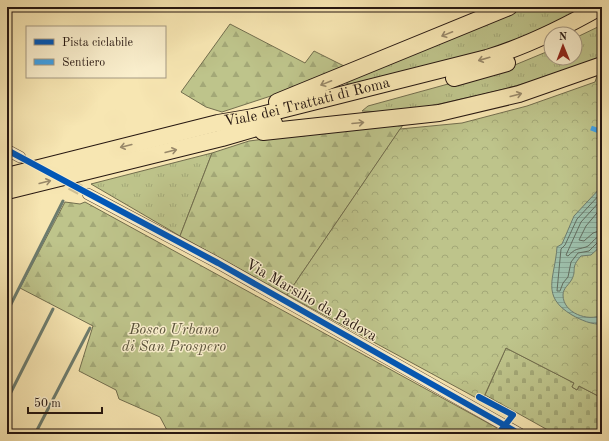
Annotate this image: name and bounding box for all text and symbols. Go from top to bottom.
legend [26,26,166,78]
north arrow [543,26,583,66]
one-way arrow [441,30,453,38]
text: N [559,32,568,43]
text: Pista ciclabile [62,37,134,49]
one-way arrow [477,56,490,63]
text: Sentiero [62,57,105,69]
street label: Viale dei Trattati di Roma [223,75,392,129]
one-way arrow [321,79,333,87]
one-way arrow [509,91,522,98]
one-way arrow [351,119,364,126]
one-way arrow [119,143,132,150]
one-way arrow [164,147,177,154]
one-way arrow [38,178,51,186]
street label: Via Marsilio da Padova [243,257,380,345]
park label: Bosco Urbano di San Prospero [122,323,226,355]
scale bar [28,389,102,415]
text: 50 m [34,397,61,410]

